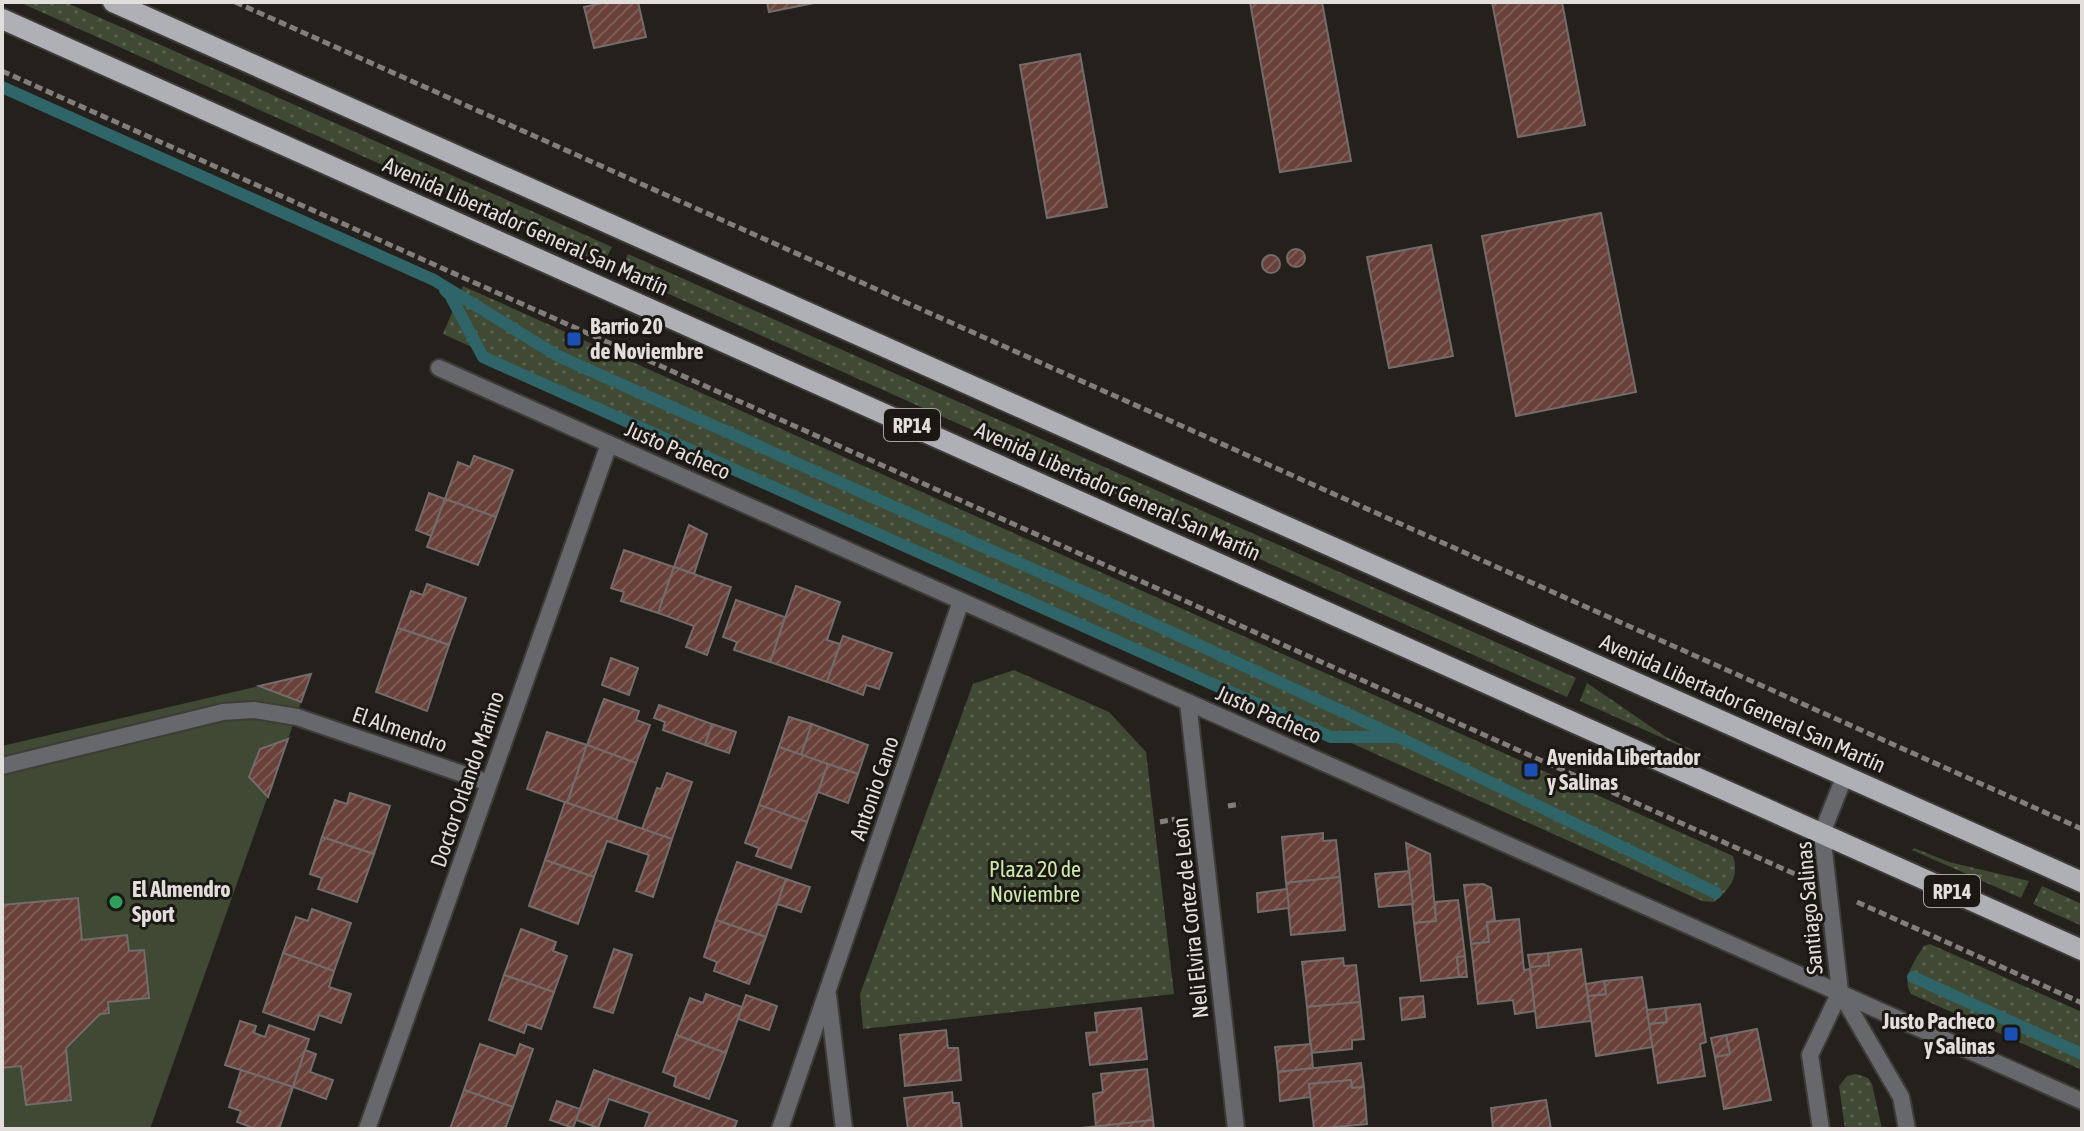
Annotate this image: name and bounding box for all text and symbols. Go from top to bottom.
street label: Avenida Libertador General San Martín [379,151,673,301]
place label: Barrio 20 de Noviembre [590,313,703,364]
marker: Barrio 20 de Noviembre [565,330,583,348]
road number: RP14 [884,409,940,441]
street label: Justo Pacheco [621,415,735,485]
street label: Avenida Libertador General San Martín [971,416,1265,566]
street label: Avenida Libertador General San Martín [1596,628,1890,778]
street label: Justo Pacheco [1212,679,1326,749]
street label: Doctor Orlando Marino [425,688,509,870]
street label: El Almendro [349,701,451,757]
street label: Antonio Cano [844,733,904,843]
place label: Avenida Libertador y Salinas [1546,744,1701,795]
marker: Avenida Libertador y Salinas [1522,761,1540,779]
street label: Neli Elvira Cortez de León [1167,816,1213,1020]
street label: Santiago Salinas [1790,840,1828,975]
park label: Plaza 20 de Noviembre [989,856,1081,907]
road number: RP14 [1924,875,1980,907]
place label: El Almendro Sport [132,876,231,927]
marker: El Almendro Sport [107,893,125,911]
place label: Justo Pacheco y Salinas [1881,1008,1995,1059]
marker: Justo Pacheco y Salinas [2002,1025,2020,1043]

